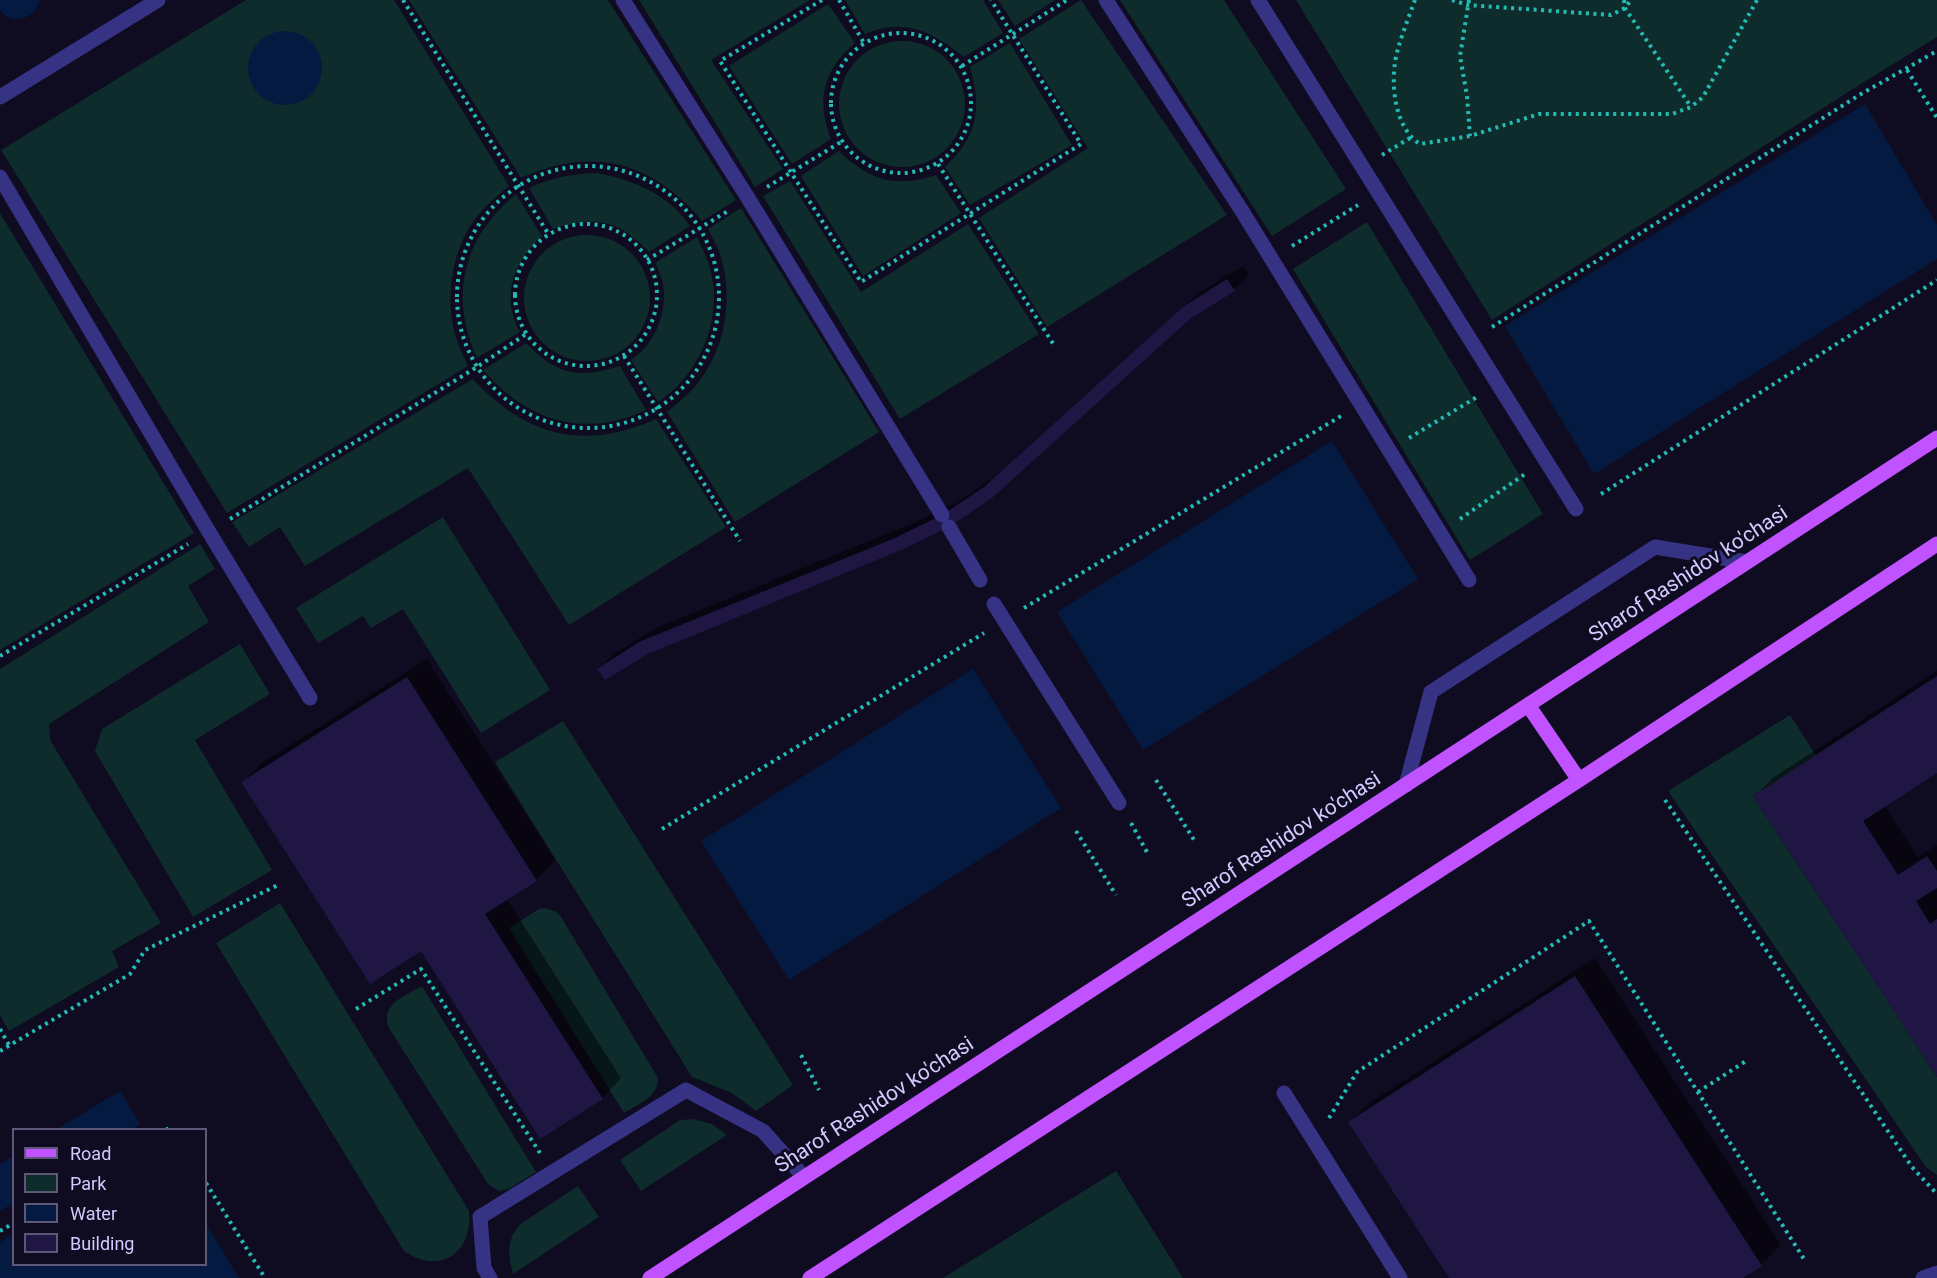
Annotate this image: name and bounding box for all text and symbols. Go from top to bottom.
street label: Sharof Rashidov ko'chasi [1585,501,1793,649]
street label: Sharof Rashidov ko'chasi [1178,767,1386,915]
street label: Sharof Rashidov ko'chasi [771,1032,979,1180]
legend [12,1128,207,1266]
text: Road [70,1143,111,1164]
text: Park [70,1173,106,1194]
text: Water [70,1203,117,1224]
text: Building [70,1233,134,1254]

